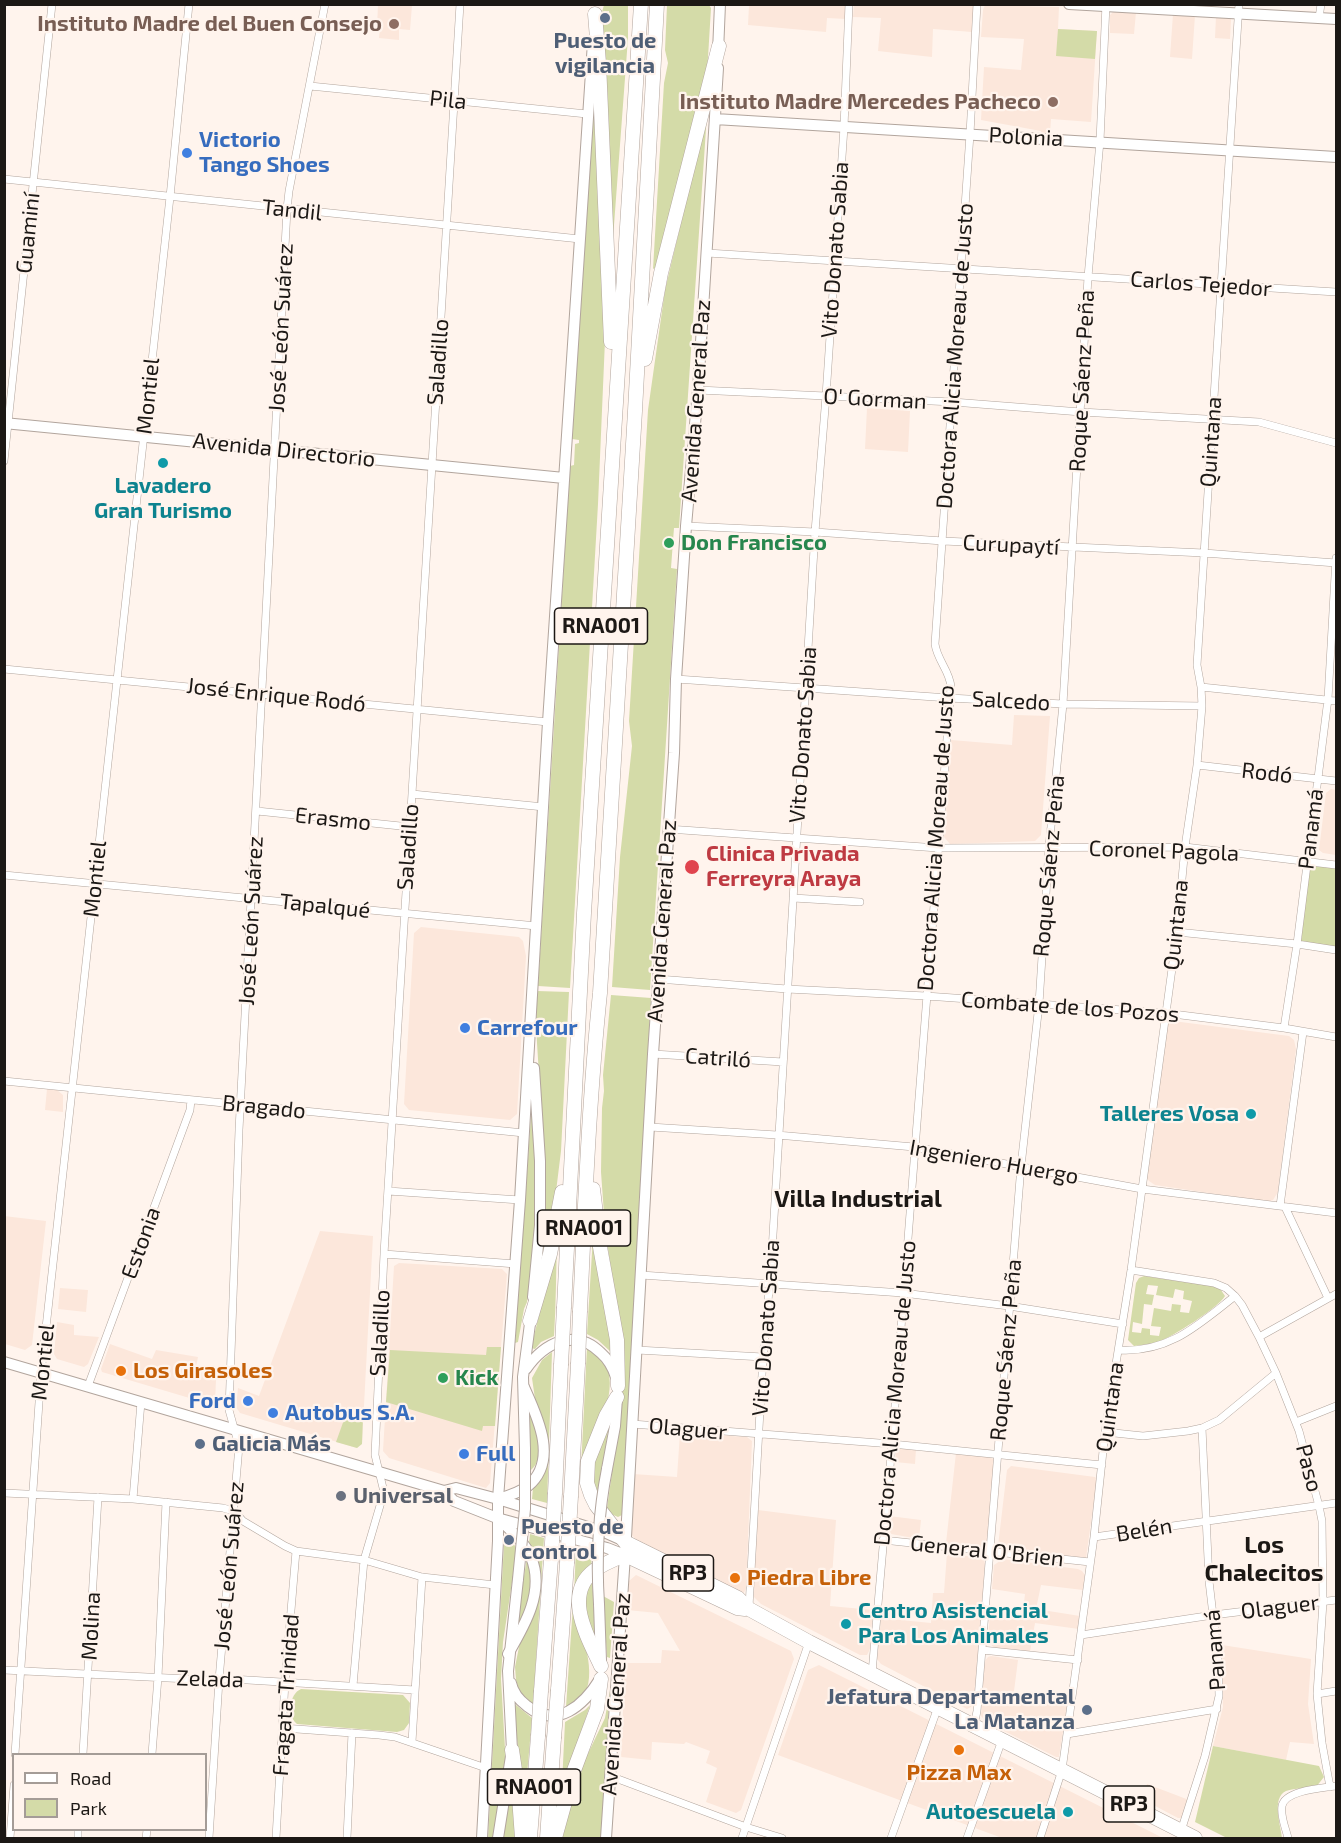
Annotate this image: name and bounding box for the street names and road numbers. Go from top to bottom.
street label: Pila [428,85,468,115]
street label: Polonia [988,122,1064,152]
street label: Vito Donato Sabia [816,161,854,339]
street label: Guaminí [11,191,45,275]
street label: Tandil [261,194,323,226]
street label: Doctora Alicia Moreau de Justo [931,202,979,510]
street label: José León Suárez [263,243,299,413]
street label: Carlos Tejedor [1129,266,1273,302]
street label: Roque Sáenz Peña [1064,289,1100,473]
street label: Avenida General Paz [676,299,716,503]
street label: Saladillo [422,318,454,406]
street label: Montiel [131,356,165,436]
street label: O' Gorman [823,383,927,415]
street label: Quintana [1195,396,1227,488]
street label: Avenida Directorio [192,427,376,473]
street label: Curupaytí [962,529,1060,561]
road number: RNA001 [554,608,648,644]
street label: Vito Donato Sabia [784,646,822,824]
street label: José Enrique Rodó [185,672,367,718]
street label: Doctora Alicia Moreau de Justo [912,684,960,992]
street label: Salcedo [971,686,1051,716]
street label: Rodó [1240,757,1294,789]
street label: Roque Sáenz Peña [1028,774,1070,958]
street label: Panamá [1293,787,1329,871]
street label: Erasmo [294,802,372,836]
street label: Saladillo [392,803,424,891]
street label: Avenida General Paz [642,819,682,1023]
street label: Coronel Pagola [1088,835,1240,867]
street label: José León Suárez [233,836,269,1006]
street label: Montiel [78,839,112,919]
street label: Quintana [1158,878,1194,972]
street label: Tapalqué [278,888,372,924]
street label: Combate de los Pozos [960,986,1180,1028]
street label: Catriló [684,1043,752,1073]
street label: Bragado [221,1089,307,1125]
street label: Ingeniero Huergo [908,1134,1080,1190]
street label: Estonia [116,1203,166,1283]
road number: RNA001 [538,1210,630,1246]
street label: Vito Donato Sabia [747,1239,785,1417]
street label: Doctora Alicia Moreau de Justo [868,1239,922,1547]
street label: Roque Sáenz Peña [985,1258,1027,1442]
street label: Saladillo [365,1289,395,1377]
street label: Montiel [26,1322,60,1402]
street label: Quintana [1091,1360,1129,1454]
street label: Olaguer [648,1412,728,1446]
street label: Paso [1290,1441,1328,1495]
street label: José León Suárez [208,1480,250,1652]
street label: Belén [1114,1513,1174,1547]
street label: General O'Brien [909,1530,1065,1572]
road number: RP3 [662,1555,714,1591]
street label: Olaguer [1239,1589,1321,1625]
street label: Molina [76,1591,106,1661]
street label: Avenida General Paz [596,1592,636,1796]
street label: Panamá [1199,1609,1231,1691]
street label: Fragata Trinidad [267,1613,305,1777]
street label: Zelada [176,1665,244,1693]
road number: RNA001 [488,1769,580,1805]
road number: RP3 [1104,1786,1154,1822]

